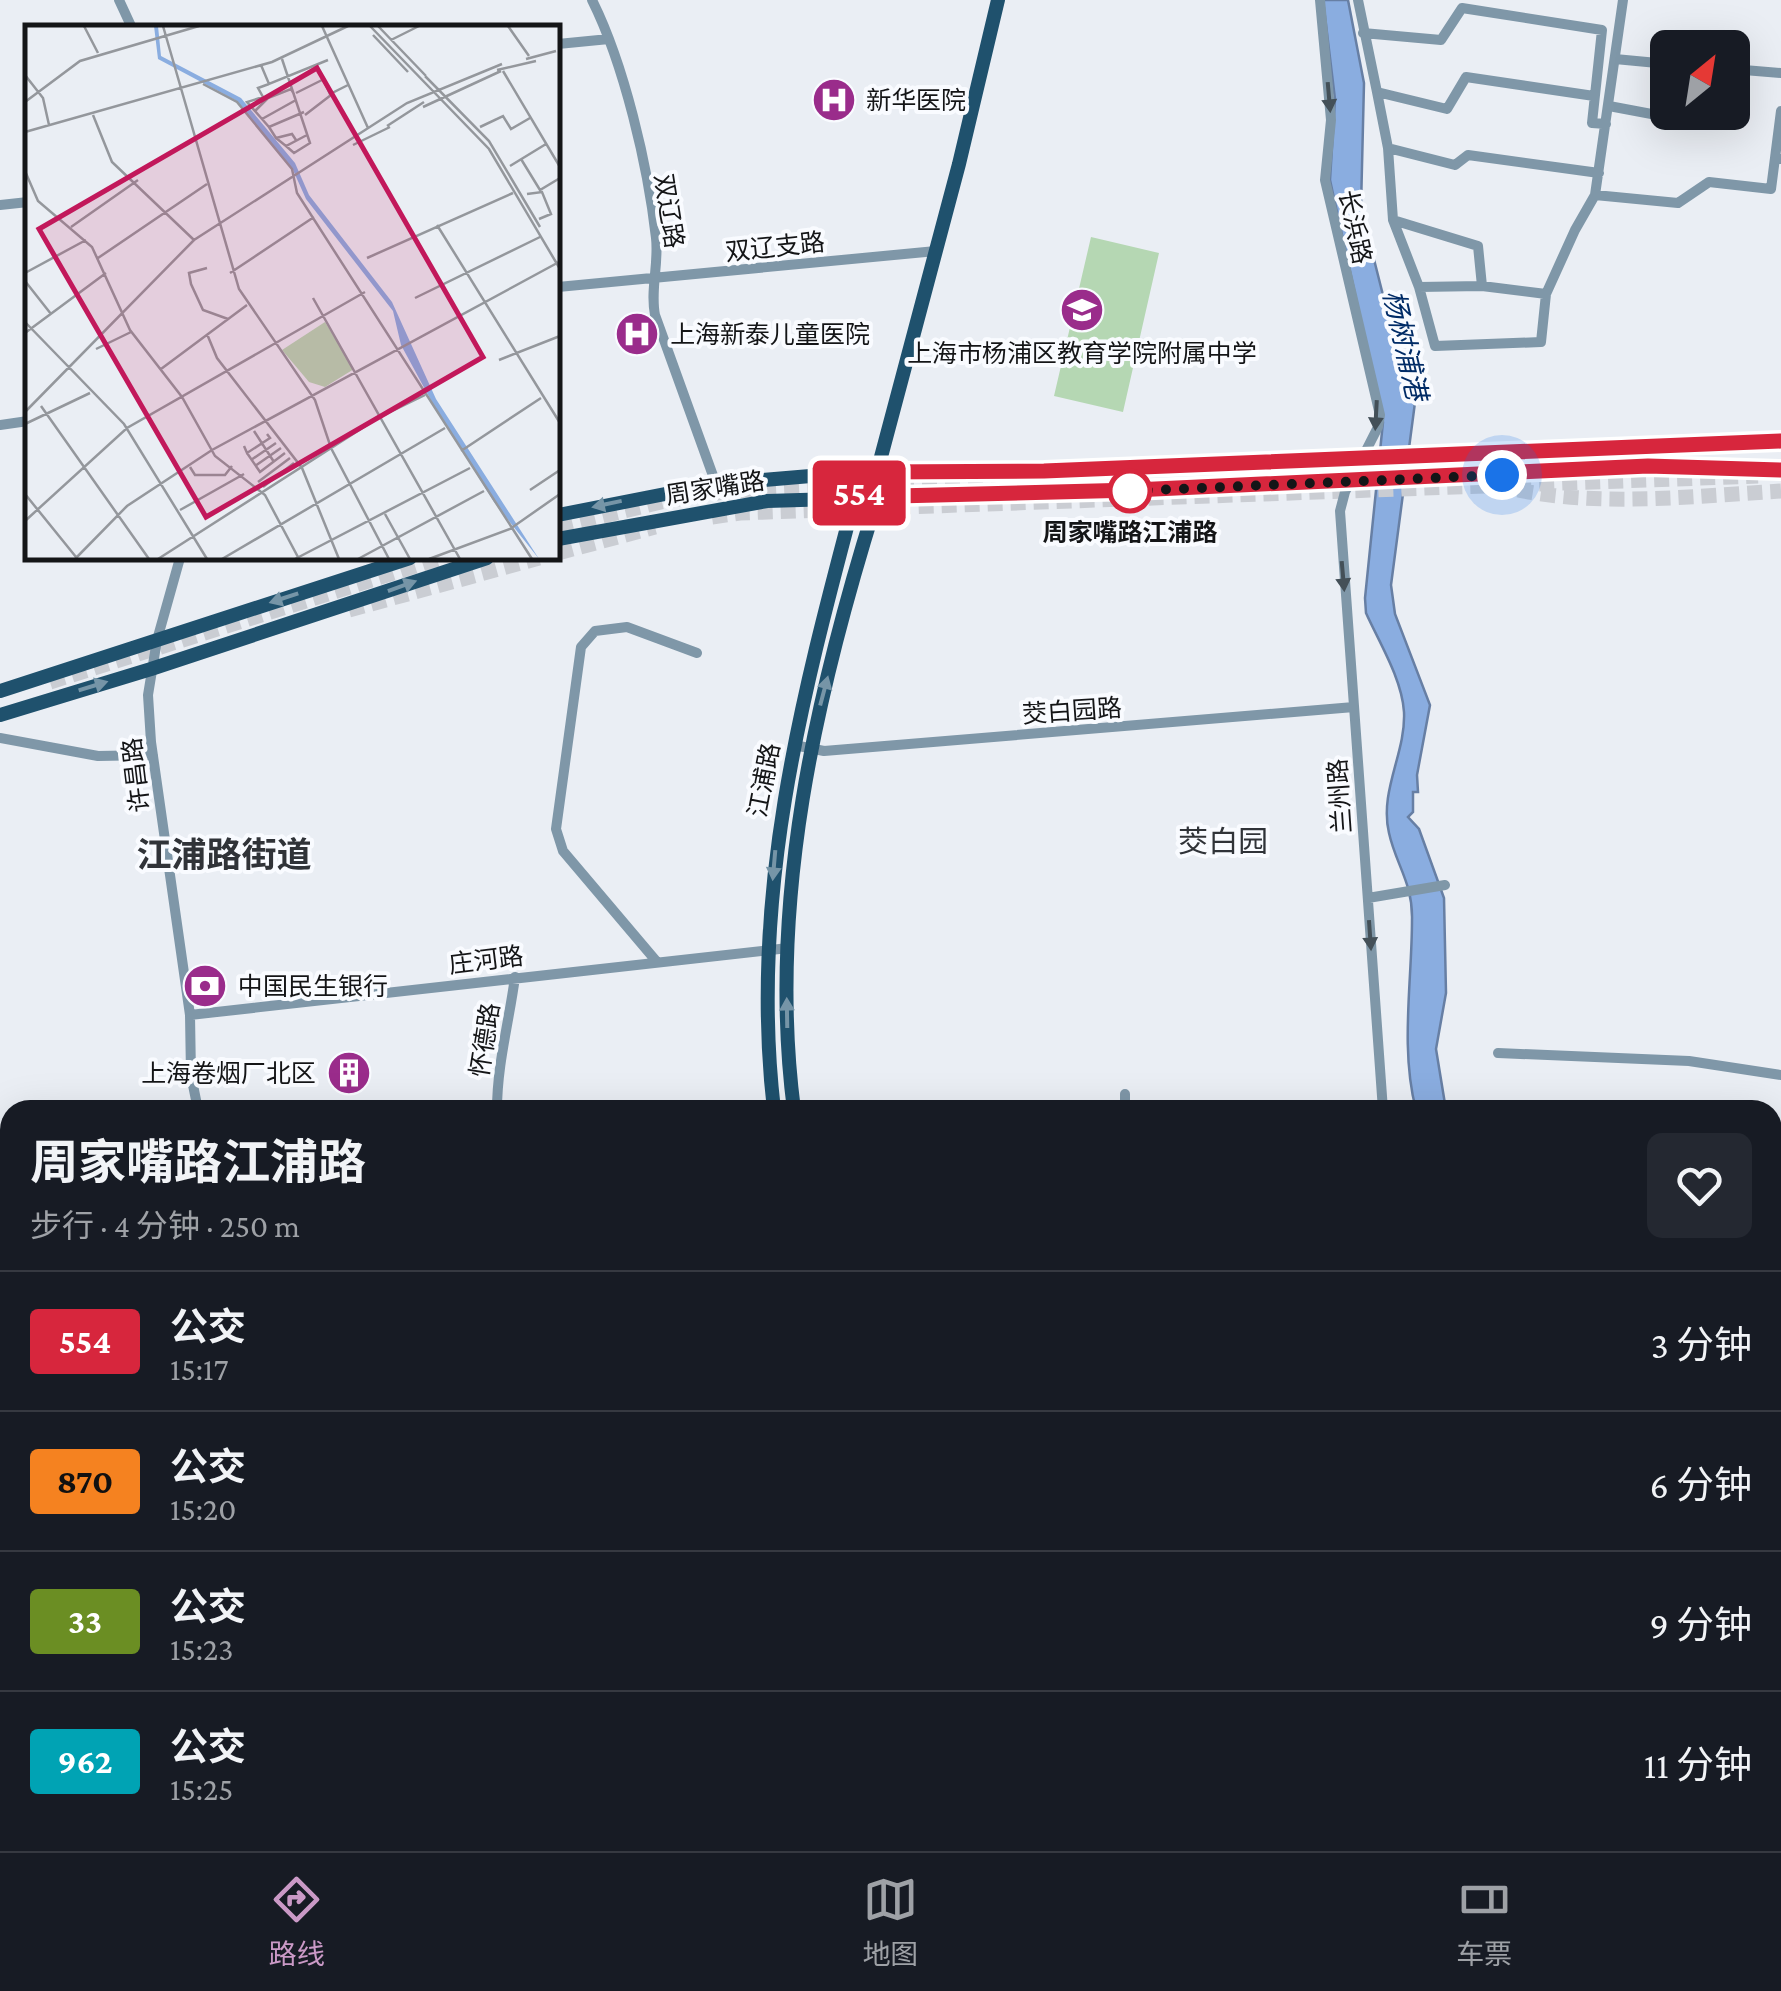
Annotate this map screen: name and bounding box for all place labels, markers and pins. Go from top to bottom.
hospital icon: 新华医院 [811,77,857,123]
place label: 新华医院 [866,87,966,114]
school or university icon: 上海市杨浦区教育学院附属中学 [1059,287,1105,333]
hospital icon: 上海新泰儿童医院 [614,311,660,357]
place label: 上海新泰儿童医院 [670,321,870,348]
place label: 上海市杨浦区教育学院附属中学 [907,340,1257,367]
marker: 周家嘴路江浦路 [1109,470,1151,512]
place label: 周家嘴路江浦路 [1042,519,1218,546]
bank icon: 中国民生银行 [182,963,228,1009]
place label: 中国民生银行 [238,973,388,1000]
building icon: 上海卷烟厂北区 [326,1050,372,1096]
place label: 上海卷烟厂北区 [141,1060,316,1087]

